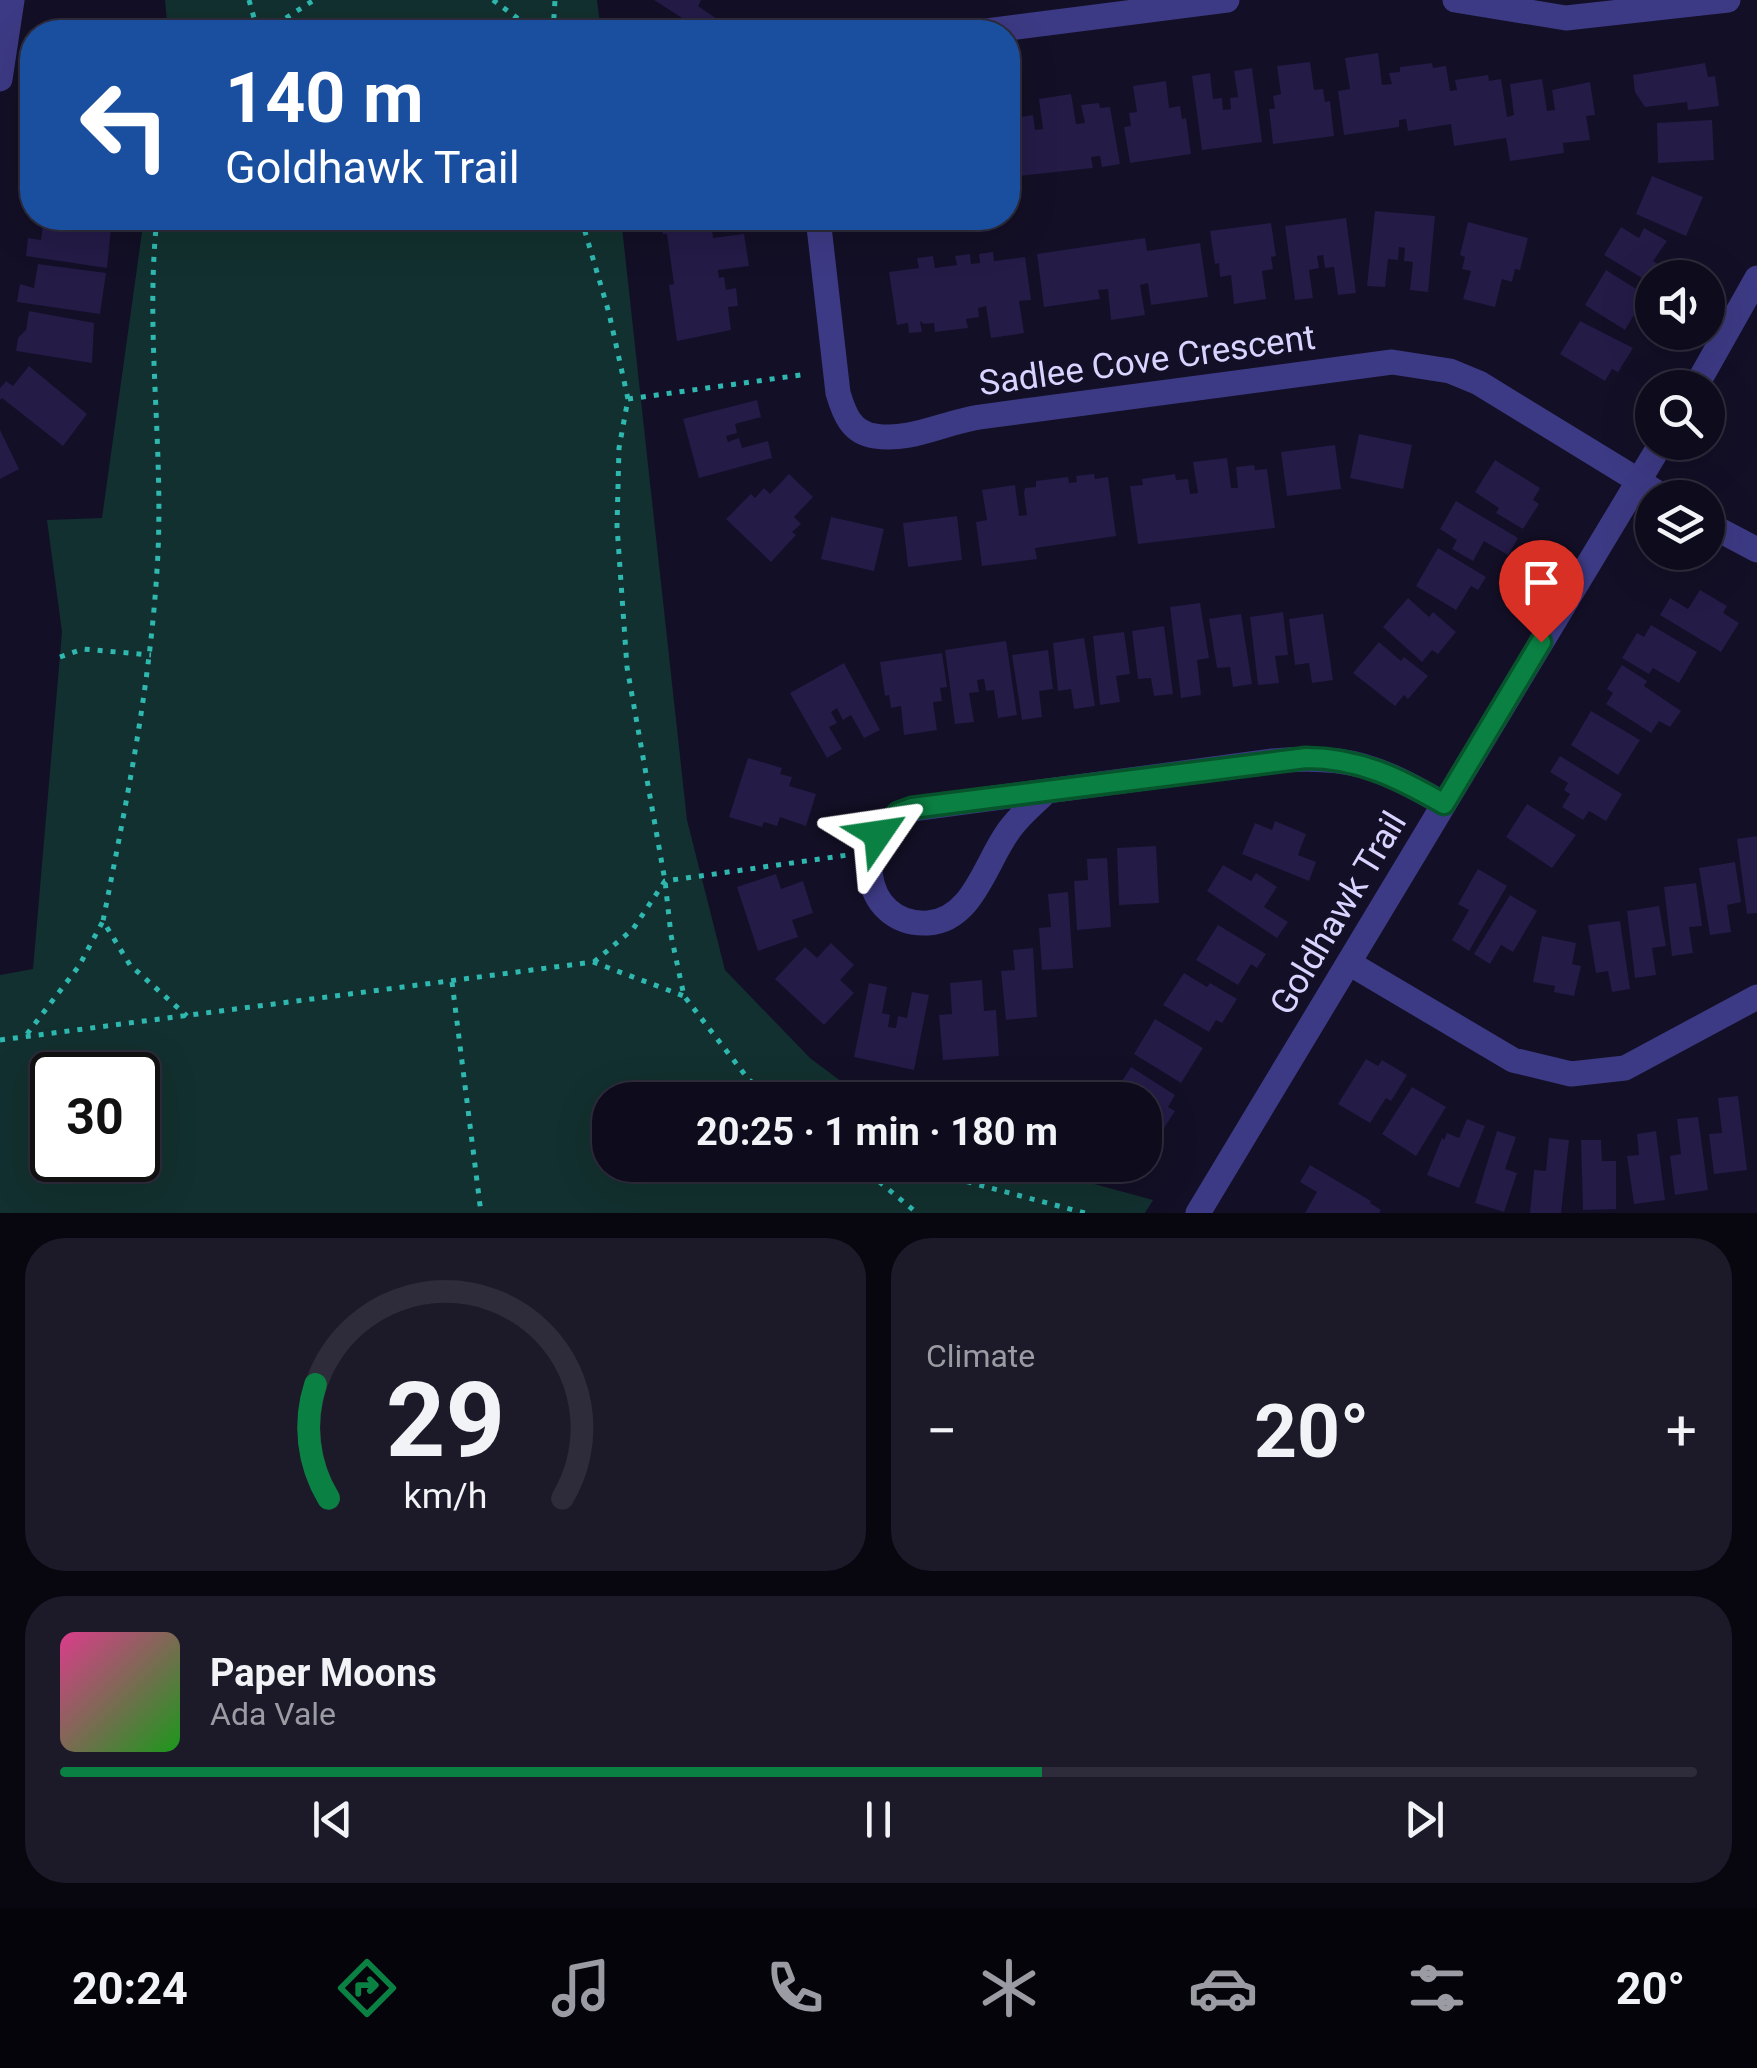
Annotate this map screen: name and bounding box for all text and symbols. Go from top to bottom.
text: 140 m [225,57,424,139]
icon: left [60,60,190,190]
text: Goldhawk Trail [225,141,520,194]
map controls [1635,260,1725,570]
button: sound [1635,260,1725,350]
street label: Sadlee Cove Crescent [976,317,1318,404]
button: search [1635,370,1725,460]
button: layers [1635,480,1725,570]
pin [1499,540,1584,643]
icon: arrive [1514,555,1569,610]
position arrow [826,782,930,886]
street label: Goldhawk Trail [1262,804,1415,1022]
speed limit sign: 30 [30,1052,160,1182]
text: 20:25 · 1 min · 180 m [696,1110,1058,1154]
text: Climate [926,1337,1035,1375]
text: 29 [386,1360,505,1481]
text: 20° [1254,1387,1369,1475]
text: − [926,1399,957,1463]
text: + [1666,1399,1697,1463]
text: km/h [404,1475,487,1517]
text: Paper Moons [210,1651,437,1695]
text: Ada Vale [210,1695,336,1733]
icon: previous [305,1792,360,1847]
icon: pause [851,1792,906,1847]
icon: next [1397,1792,1452,1847]
icon: directions [332,1953,402,2023]
icon: music [546,1953,616,2023]
icon: phone [760,1953,830,2023]
icon: climate [974,1953,1044,2023]
icon: car [1188,1953,1258,2023]
icon: filters [1402,1953,1472,2023]
text: 20:24 [72,1962,188,2015]
text: 20° [1616,1962,1685,2015]

